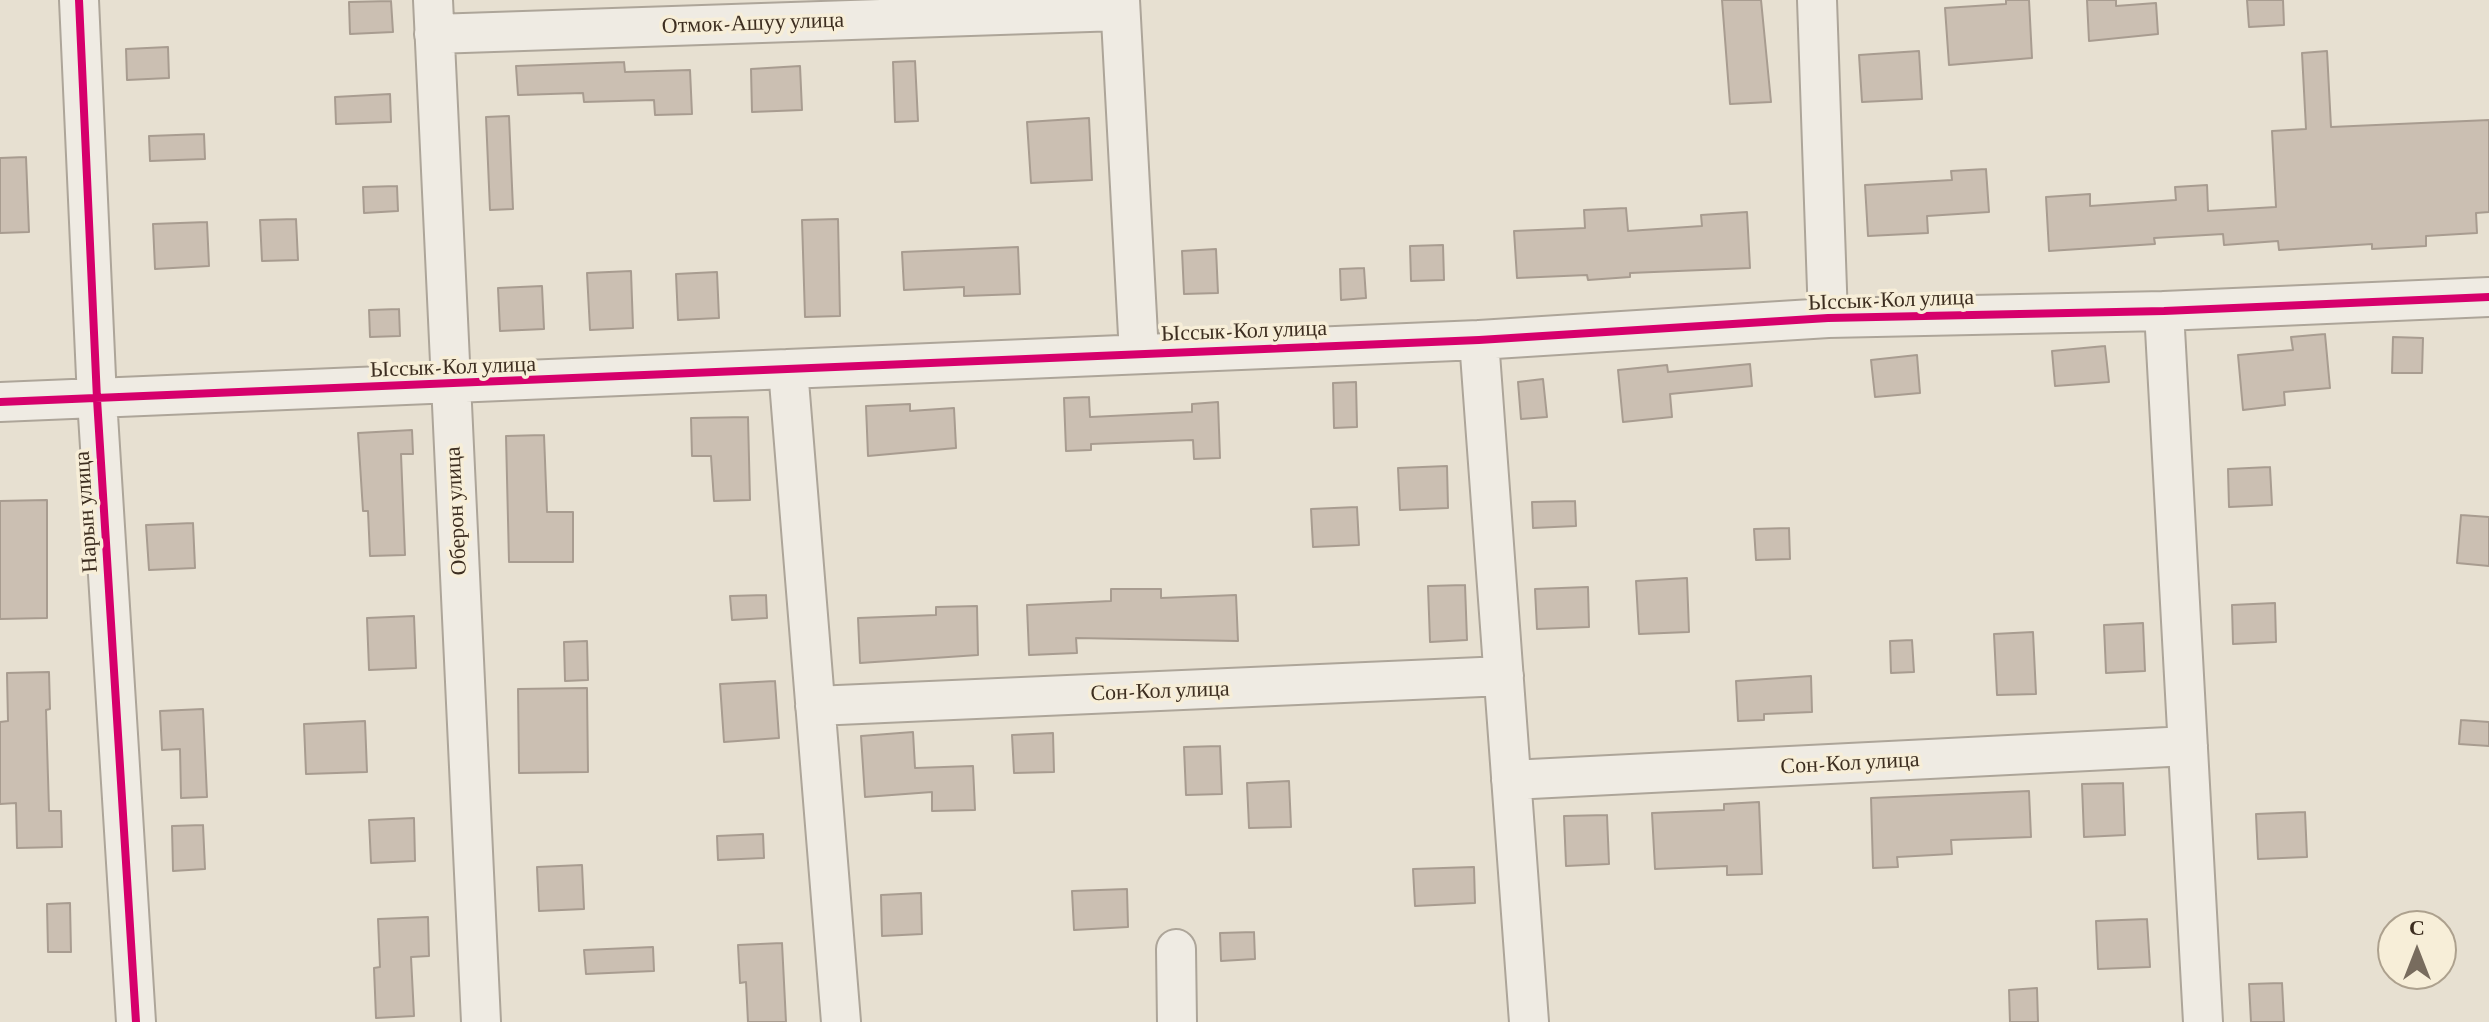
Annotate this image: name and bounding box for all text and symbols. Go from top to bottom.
street label: Отмок-Ашуу улица [661,7,845,39]
street label: Ыссык-Кол улица [1808,284,1974,316]
street label: Ыссык-Кол улица [1161,315,1327,347]
street label: Ыссык-Кол улица [370,351,536,383]
street label: Оберон улица [439,446,473,576]
street label: Нарын улица [69,450,103,574]
street label: Сон-Кол улица [1090,675,1230,707]
street label: Сон-Кол улица [1780,746,1920,780]
north arrow [2377,910,2457,990]
text: С [2409,915,2425,940]

